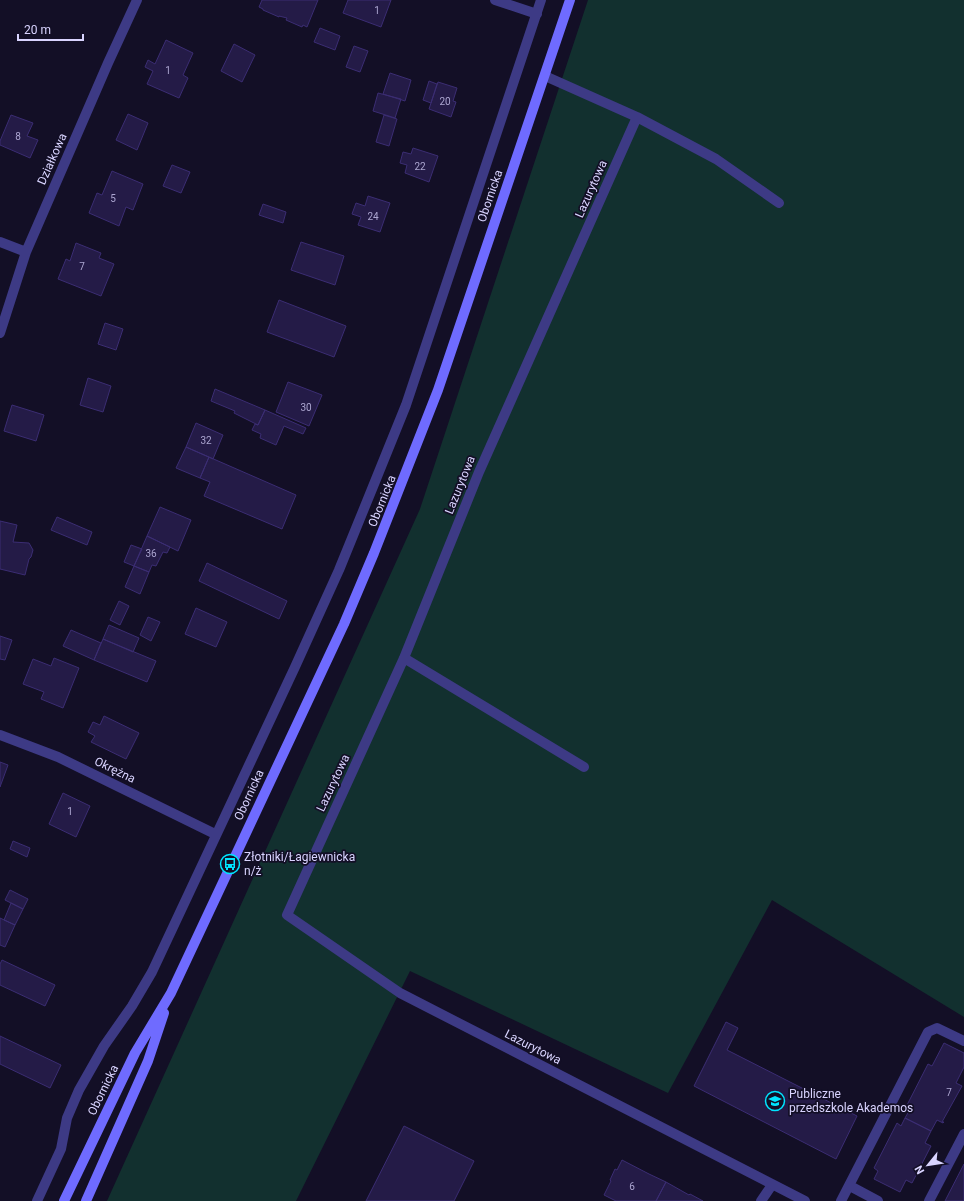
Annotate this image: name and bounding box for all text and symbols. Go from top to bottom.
house number: 1 [374,5,380,16]
scale bar [18,16,83,42]
text: 20 m [24,23,51,37]
house number: 1 [165,65,171,76]
house number: 20 [439,96,451,107]
house number: 8 [15,131,21,142]
street label: Działkowa [34,131,70,187]
street label: Lazurytowa [572,158,610,220]
house number: 22 [414,161,426,172]
street label: Obornicka [475,168,505,224]
house number: 5 [110,193,116,204]
house number: 24 [367,211,379,222]
house number: 7 [79,261,85,272]
house number: 30 [300,402,312,413]
house number: 32 [200,435,212,446]
street label: Lazurytowa [442,454,478,516]
street label: Obornicka [365,473,399,529]
house number: 36 [145,548,157,559]
street label: Lazurytowa [314,752,352,814]
street label: Okrężna [92,754,138,786]
street label: Obornicka [231,767,267,823]
house number: 1 [67,806,73,817]
place label: Złotniki/Łagiewnicka n/ż [244,850,355,878]
bus stop icon: Złotniki/Łagiewnicka n/ż [219,853,241,875]
street label: Lazurytowa [502,1027,564,1067]
street label: Obornicka [85,1063,121,1117]
place label: Publiczne przedszkole Akademos [789,1087,913,1115]
house number: 7 [946,1087,952,1098]
school or university icon: Publiczne przedszkole Akademos [764,1090,786,1112]
north arrow [908,1145,948,1185]
text: N [912,1163,927,1176]
house number: 6 [629,1181,635,1192]

